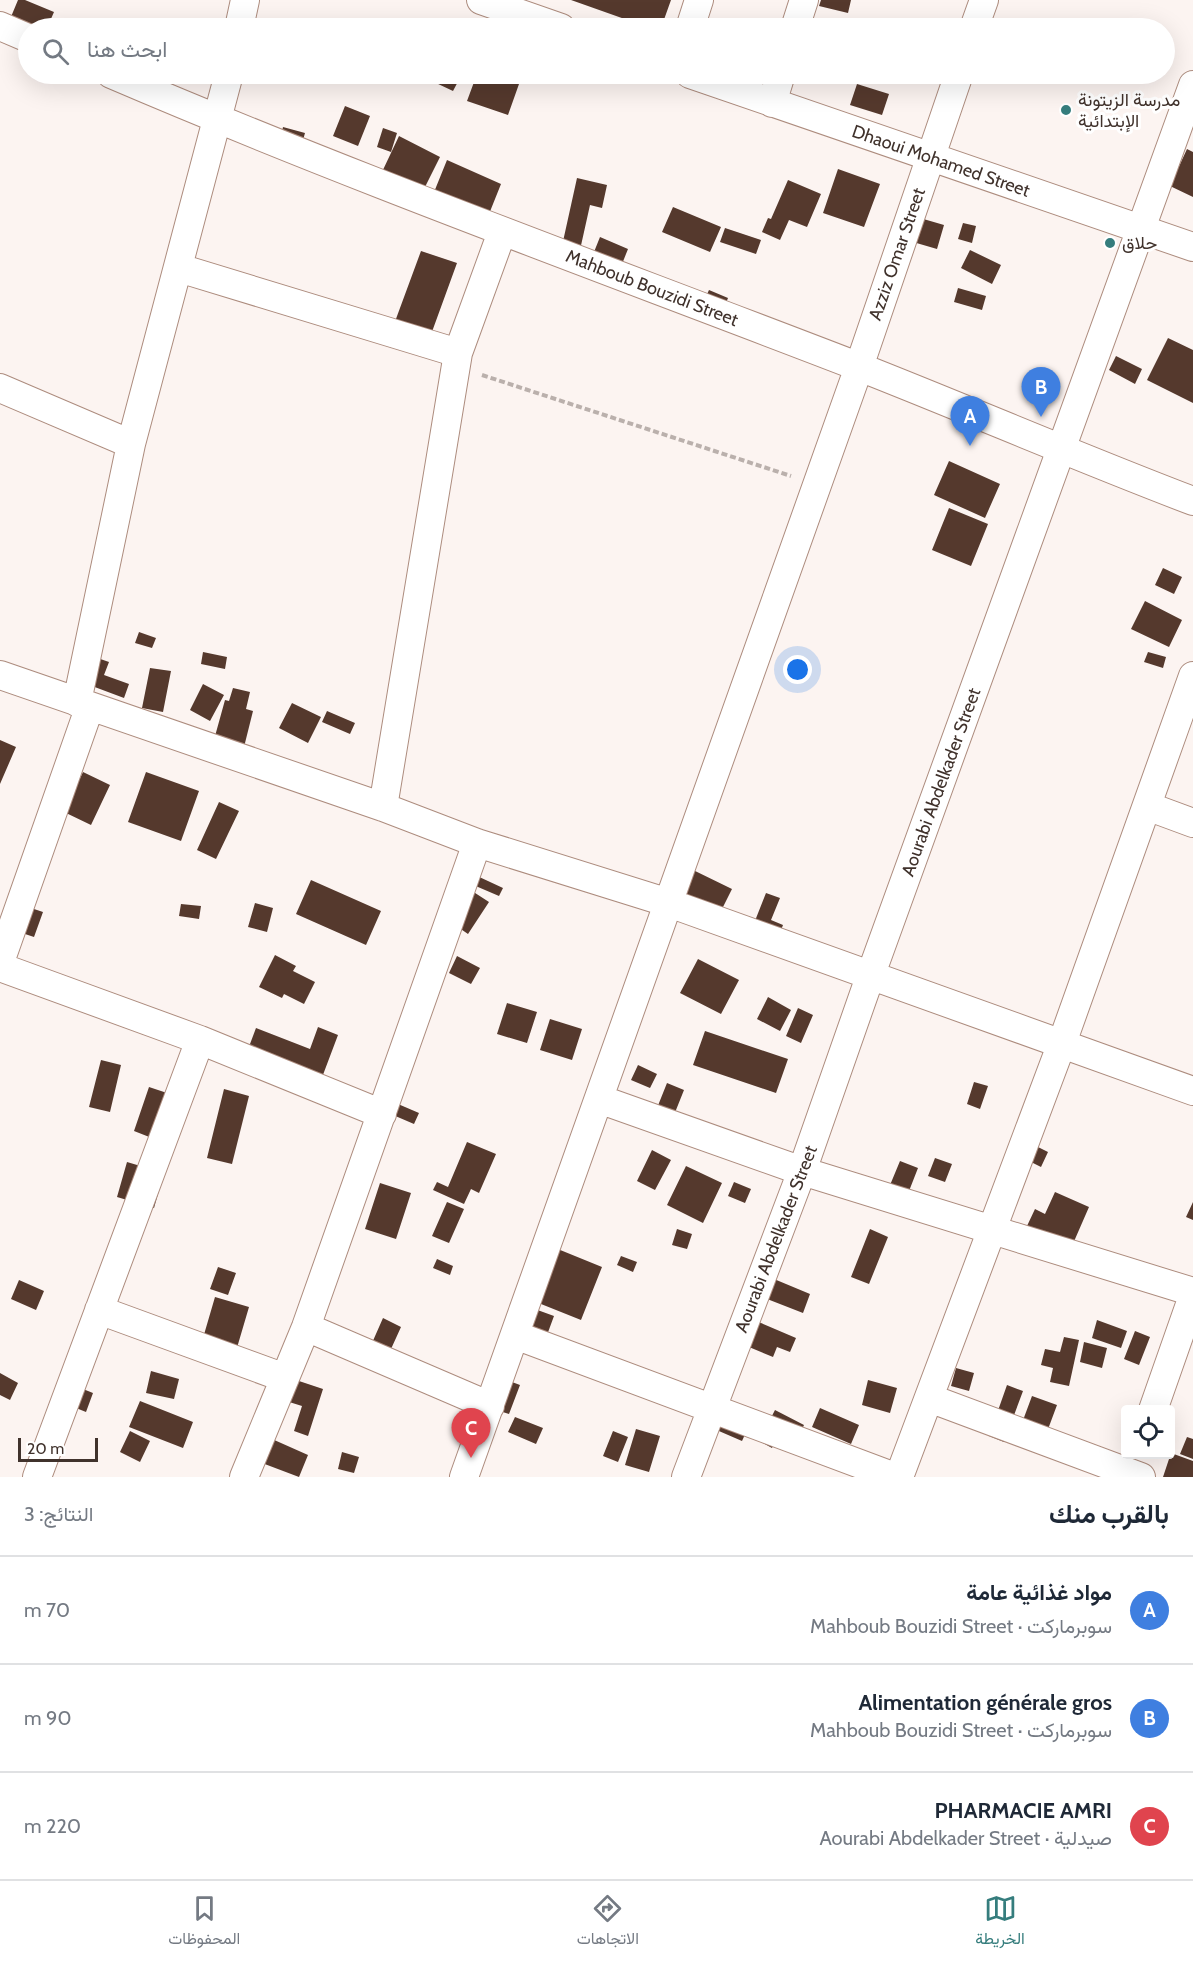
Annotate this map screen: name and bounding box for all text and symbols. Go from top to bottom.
search box [18,18,1175,84]
icon: search [39,35,72,68]
text: ابحث هنا [87,36,167,63]
place label: مدرسة الزيتونة الإبتدائية [1078,89,1180,133]
marker: مدرسة الزيتونة الإبتدائية [1059,103,1073,117]
street label: Dhaoui Mohamed Street [849,120,1033,202]
street label: Azziz Omar Street [864,185,930,323]
place label: حلاق [1122,232,1157,254]
marker: حلاق [1103,236,1117,250]
street label: Mahboub Bouzidi Street [563,245,741,331]
pin: B [1022,368,1060,417]
pin: A [950,396,990,446]
your location [783,655,812,684]
street label: Aourabi Abdelkader Street [897,685,985,879]
street label: Aourabi Abdelkader Street [730,1142,822,1336]
map controls [1121,1405,1175,1459]
button: locate [1121,1405,1175,1459]
pin: C [452,1408,490,1458]
scale bar [18,1435,98,1462]
text: 20 m [27,1439,64,1458]
text: بالقرب منك [1049,1498,1169,1530]
text: النتائج: 3 [24,1502,93,1526]
text: مواد غذائية عامة [966,1579,1112,1606]
text: 70 m [24,1598,70,1622]
text: A [1143,1598,1156,1622]
text: سوبرماركت · Mahboub Bouzidi Street [810,1614,1112,1638]
text: Alimentation générale gros [858,1689,1112,1716]
text: 90 m [24,1706,71,1730]
text: B [1143,1706,1156,1730]
text: سوبرماركت · Mahboub Bouzidi Street [810,1718,1112,1742]
text: PHARMACIE AMRI [934,1797,1112,1824]
text: 220 m [24,1814,81,1838]
text: C [1143,1814,1156,1838]
text: صيدلية · Aourabi Abdelkader Street [820,1826,1112,1850]
tab: المحفوظات [168,1892,240,1953]
tab: الاتجاهات [577,1892,639,1953]
tab: الخريطة [975,1892,1025,1953]

